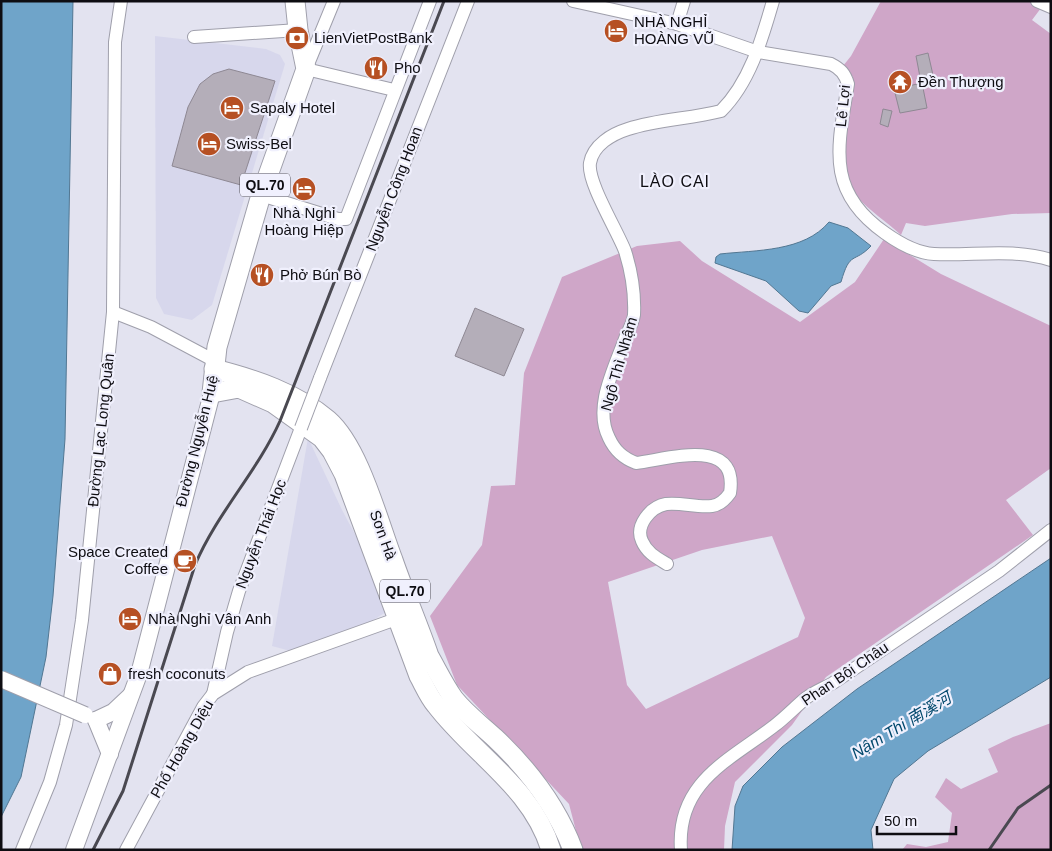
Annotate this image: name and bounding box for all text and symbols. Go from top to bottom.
place label: NHÀ NGHỈ HOÀNG VŨ [634,13,714,47]
hotel icon: NHÀ NGHỈ HOÀNG VŨ [603,18,629,44]
bank icon: LienVietPostBank [284,25,310,51]
place label: LienVietPostBank [314,29,433,46]
restaurant icon: Pho [363,55,389,81]
place label: Pho [394,59,421,76]
temple icon: Đền Thượng [887,69,913,95]
place label: Đền Thượng [918,73,1003,90]
street label: Lê Lợi [832,84,853,128]
hotel icon: Sapaly Hotel [219,95,245,121]
place label: Sapaly Hotel [250,99,335,116]
street label: Nguyễn Công Hoan [362,124,425,253]
hotel icon: Swiss-Bel [196,131,222,157]
place label: Swiss-Bel [226,135,292,152]
district label: LÀO CAI [640,172,710,190]
road number: QL.70 [240,174,290,196]
hotel icon: Nhà Nghỉ Hoàng Hiệp [291,176,317,202]
place label: Nhà Nghỉ Hoàng Hiệp [264,204,344,238]
restaurant icon: Phở Bún Bò [249,262,275,288]
place label: Phở Bún Bò [280,266,362,283]
street label: Ngô Thì Nhậm [597,315,640,413]
street label: Đường Lạc Long Quân [84,352,117,507]
street label: Đường Nguyễn Huệ [172,373,221,508]
street label: Nguyễn Thái Học [232,476,289,591]
street label: Sơn Hà [367,508,400,563]
place label: Space Created Coffee [68,543,168,577]
cafe icon: Space Created Coffee [172,548,198,574]
road number: QL.70 [380,580,430,602]
hotel icon: Nhà Nghỉ Vân Anh [117,606,143,632]
place label: Nhà Nghỉ Vân Anh [148,610,271,627]
street label: Phan Bội Châu [798,638,891,709]
shop icon: fresh coconuts [97,661,123,687]
place label: fresh coconuts [128,665,226,682]
water label: Nậm Thi 南溪河 [848,688,957,762]
street label: Phố Hoàng Diệu [147,697,216,801]
scale bar [877,804,956,836]
text: 50 m [884,812,917,829]

